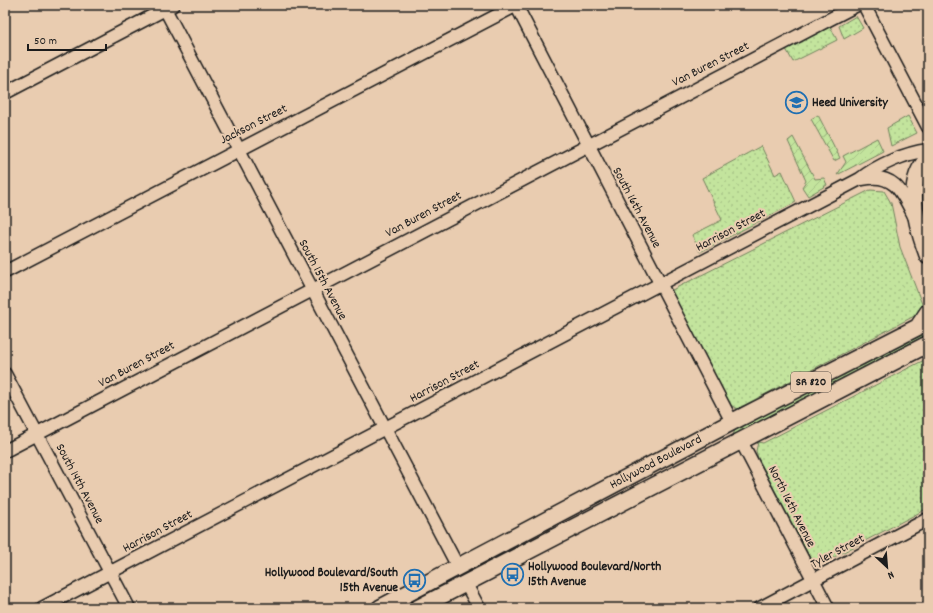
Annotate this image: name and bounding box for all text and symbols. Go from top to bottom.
scale bar [28,26,106,52]
text: 50 m [34,33,57,50]
street label: Van Buren Street [669,37,753,93]
school or university icon: Heed University [784,90,810,116]
place label: Heed University [812,94,888,113]
street label: Jackson Street [217,100,291,150]
street label: South 16th Avenue [607,164,665,252]
street label: Van Buren Street [382,187,466,243]
street label: Harrison Street [693,205,769,257]
street label: South 15th Avenue [293,236,351,324]
street label: Van Buren Street [95,337,179,393]
street label: Harrison Street [407,356,483,408]
road number: SR 820 [791,372,831,392]
street label: Hollywood Boulevard [606,430,705,494]
street label: South 14th Avenue [50,441,108,528]
street label: North 16th Avenue [762,463,820,551]
street label: Harrison Street [120,506,196,558]
street label: Tyler Street [808,530,869,574]
north arrow [867,547,907,587]
place label: Hollywood Boulevard/North 15th Avenue [528,558,661,592]
bus stop icon: Hollywood Boulevard/North 15th Avenue [499,561,525,587]
place label: Hollywood Boulevard/South 15th Avenue [265,564,398,598]
text: N [884,566,896,583]
bus stop icon: Hollywood Boulevard/South 15th Avenue [401,567,427,593]

